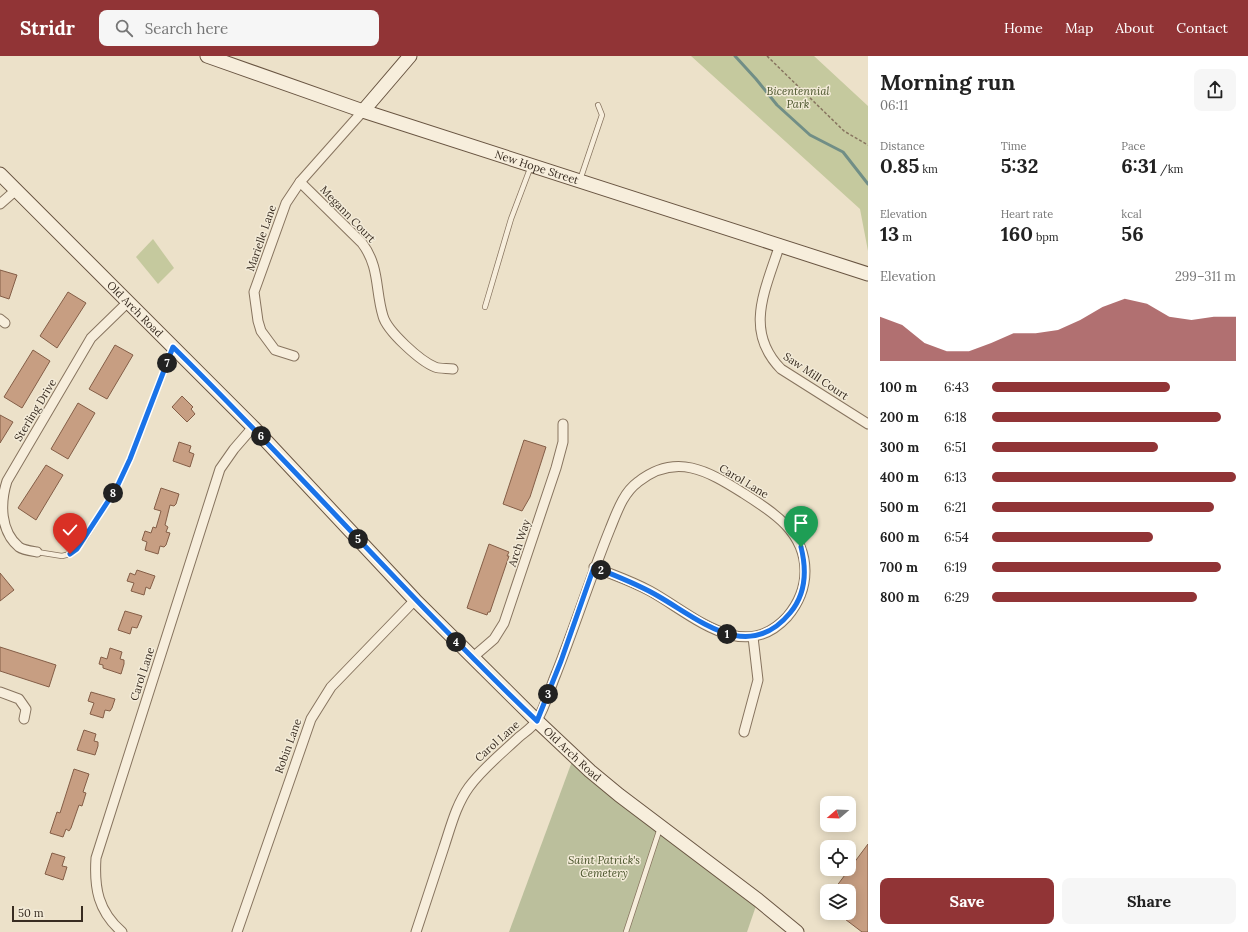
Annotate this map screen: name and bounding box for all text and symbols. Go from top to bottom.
search box [99,10,379,46]
text: Stridr [20,16,75,40]
icon: search [113,17,135,39]
text: Search here [145,19,228,38]
text: Home [1004,19,1043,37]
text: Map [1065,19,1093,37]
text: About [1115,19,1154,37]
text: Contact [1176,19,1228,37]
text: Morning run [880,68,1015,96]
button: share [1194,69,1236,111]
park label: Bicentennial Park [766,84,830,111]
text: 06:11 [880,97,908,114]
text: Distance [880,139,925,153]
text: Time [1001,139,1027,153]
text: Pace [1121,139,1145,153]
street label: New Hope Street [493,147,581,187]
text: 0.85 [880,153,919,178]
text: 5:32 [1001,153,1038,178]
text: 6:31 [1121,153,1157,178]
text: km [919,162,938,176]
text: /km [1157,162,1183,176]
street label: Megann Court [317,183,379,246]
street label: Marielle Lane [243,203,279,273]
text: Elevation [880,207,927,221]
text: Heart rate [1001,207,1053,221]
text: kcal [1121,207,1142,221]
text: 13 [880,221,899,246]
text: 160 [1001,221,1033,246]
text: 56 [1121,221,1144,246]
text: m [899,230,912,244]
text: bpm [1033,230,1059,244]
text: Elevation [880,268,936,285]
text: 299–311 m [1175,268,1236,285]
street label: Old Arch Road [104,278,166,340]
street label: Saw Mill Court [781,349,852,403]
pin: 7 [157,353,177,373]
text: 7 [164,356,170,370]
street label: Sterling Drive [11,376,59,444]
text: 100 m [880,379,917,396]
text: 6:43 [944,379,969,396]
text: 200 m [880,409,919,426]
text: 6:18 [944,409,967,426]
pin: 6 [251,426,271,446]
text: 6 [258,429,264,443]
text: 300 m [880,439,919,456]
text: 6:51 [944,439,967,456]
street label: Carol Lane [717,461,771,501]
text: 400 m [880,469,919,486]
text: 6:13 [944,469,967,486]
pin: 8 [103,483,123,503]
text: 8 [110,486,116,500]
text: 500 m [880,499,919,516]
text: 6:21 [944,499,966,516]
pin [784,506,818,547]
icon: arrive [790,512,812,534]
pin [53,513,87,554]
street label: Arch Way [504,517,533,569]
icon: check [59,519,81,541]
pin: 5 [348,529,368,549]
text: 600 m [880,529,919,546]
text: 6:54 [944,529,969,546]
text: 5 [355,532,361,546]
text: 700 m [880,559,918,576]
text: 6:19 [944,559,967,576]
pin: 2 [591,560,611,580]
text: 2 [598,563,604,577]
text: 800 m [880,589,919,606]
text: 6:29 [944,589,969,606]
pin: 1 [717,624,737,644]
text: 1 [725,627,729,641]
pin: 4 [446,632,466,652]
text: 4 [453,635,459,649]
street label: Carol Lane [127,646,157,702]
pin: 3 [538,684,558,704]
text: 3 [545,687,551,701]
street label: Robin Lane [272,717,304,775]
street label: Carol Lane [472,717,522,765]
street label: Old Arch Road [541,724,604,785]
north arrow [820,796,856,832]
map controls [820,796,856,920]
button: locate [820,840,856,876]
park label: Saint Patrick's Cemetery [568,853,640,880]
button: Save [880,878,1054,924]
button: Share [1062,878,1236,924]
button: layers [820,884,856,920]
scale bar [12,904,83,923]
text: 50 m [18,906,44,920]

